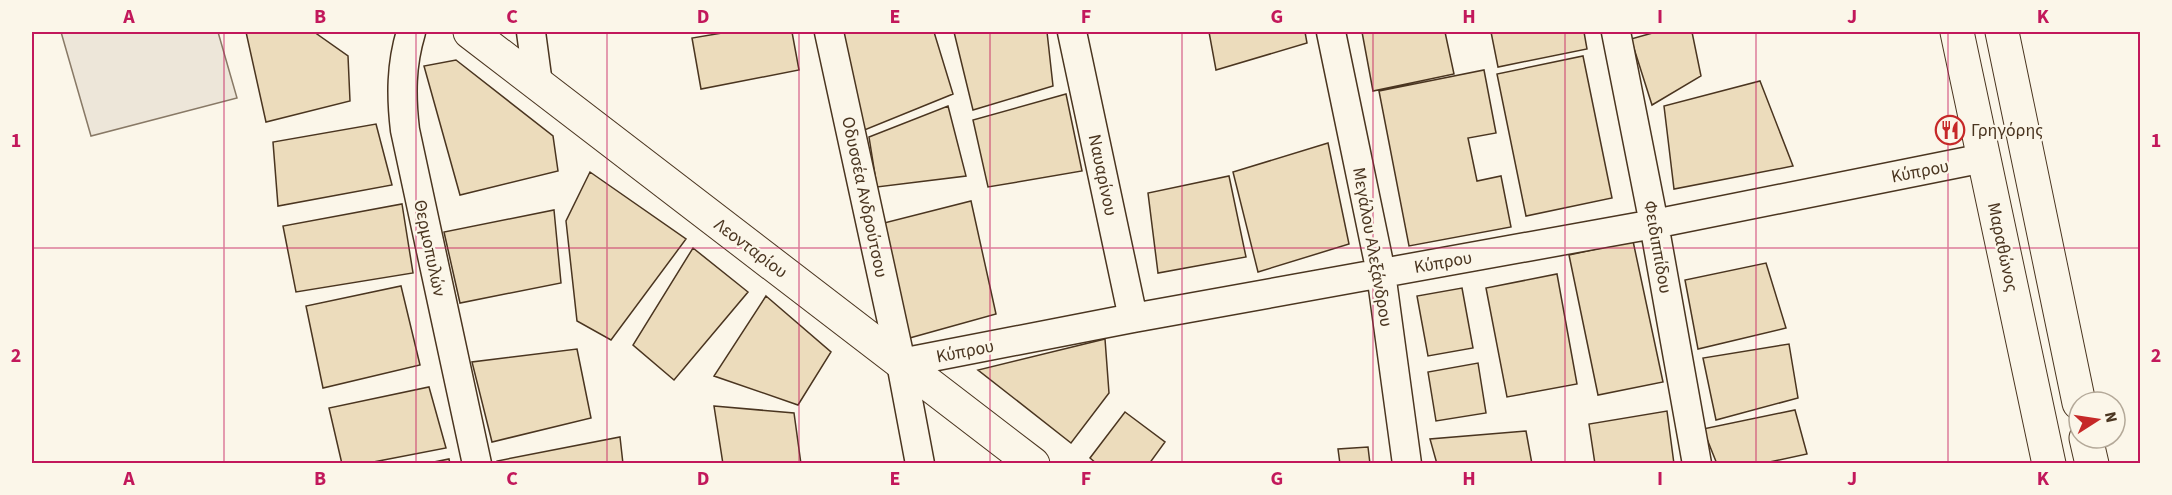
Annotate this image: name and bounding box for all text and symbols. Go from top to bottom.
text: A [122,3,135,31]
text: B [314,3,326,31]
text: C [506,3,518,31]
text: D [697,3,709,31]
text: E [890,3,900,31]
text: F [1081,3,1091,31]
text: G [1271,3,1283,31]
text: H [1462,3,1476,31]
text: I [1657,3,1663,31]
text: J [1847,3,1857,31]
text: K [2037,3,2050,31]
street label: Οδυσσέα Ανδρούτσου [835,114,894,280]
restaurant icon: Γρηγόρης [1934,114,1966,146]
place label: Γρηγόρης [1971,118,2043,143]
text: 1 [11,127,21,155]
text: 1 [2151,127,2161,155]
street label: Ναυαρίνου [1082,132,1123,218]
street label: Κύπρου [1889,154,1951,189]
street label: Μεγάλου Αλεξάνδρου [1346,165,1399,329]
street label: Θερμοπυλών [407,197,452,299]
street label: Φειδιππίδου [1637,199,1678,295]
street label: Μαραθώνος [1981,200,2024,294]
street label: Λεονταρίου [709,213,793,284]
street label: Κύπρου [1412,245,1474,280]
street label: Κύπρου [934,334,996,369]
text: 2 [11,342,21,370]
text: 2 [2151,342,2161,370]
north arrow [2067,390,2127,450]
text: N [2099,410,2123,425]
text: A [122,465,135,493]
text: B [314,465,326,493]
text: C [506,465,518,493]
text: D [697,465,709,493]
text: E [890,465,900,493]
text: F [1081,465,1091,493]
text: G [1271,465,1283,493]
text: H [1462,465,1476,493]
text: I [1657,465,1663,493]
text: J [1847,465,1857,493]
text: K [2037,465,2050,493]

